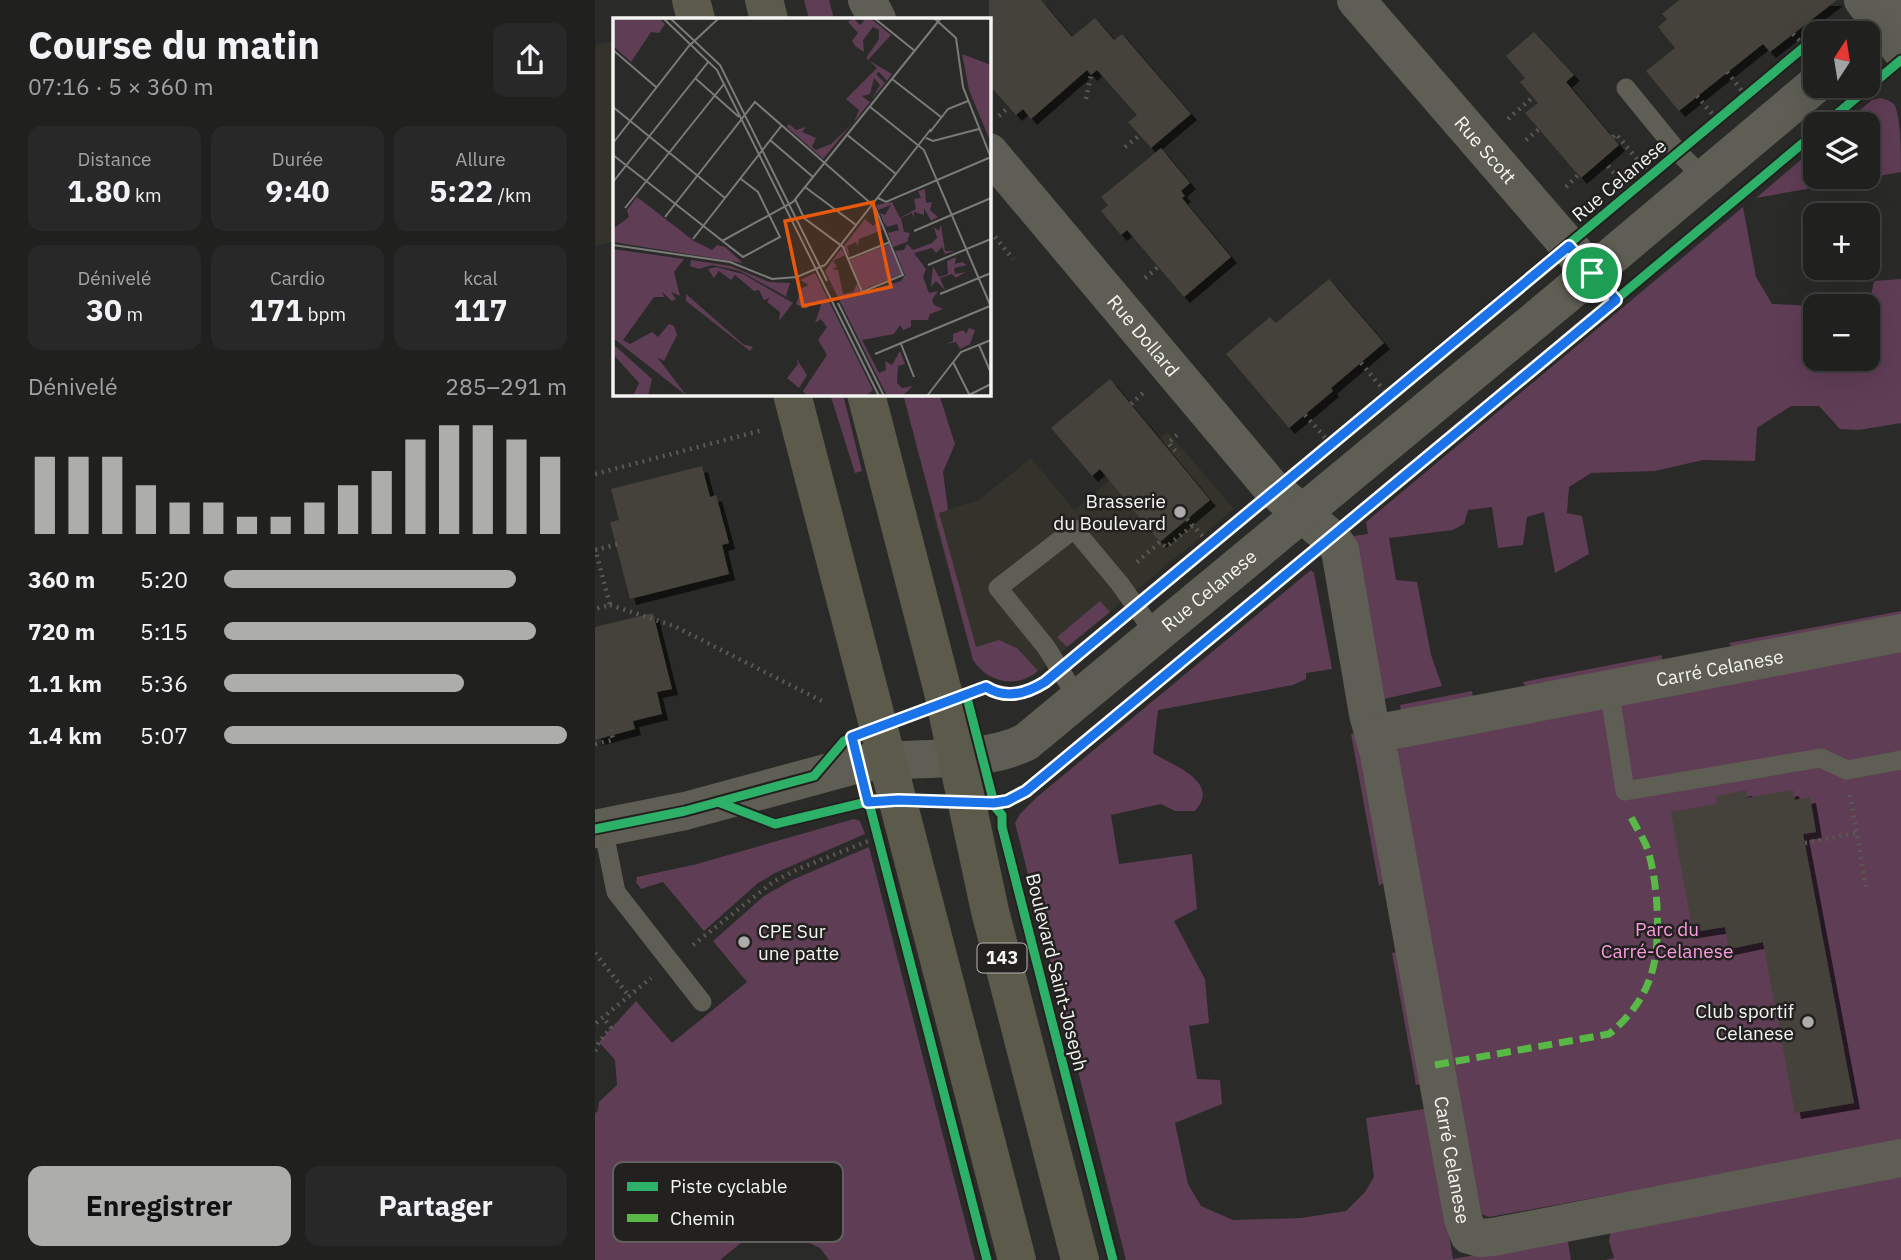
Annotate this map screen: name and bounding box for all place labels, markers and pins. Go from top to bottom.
pin [1562,243,1622,303]
place label: Brasserie du Boulevard [1053,489,1166,535]
marker: Brasserie du Boulevard [1172,504,1188,520]
place label: CPE Sur une patte [758,919,839,965]
marker: CPE Sur une patte [736,934,752,950]
place label: Club sportif Celanese [1695,999,1794,1045]
marker: Club sportif Celanese [1800,1014,1816,1030]

